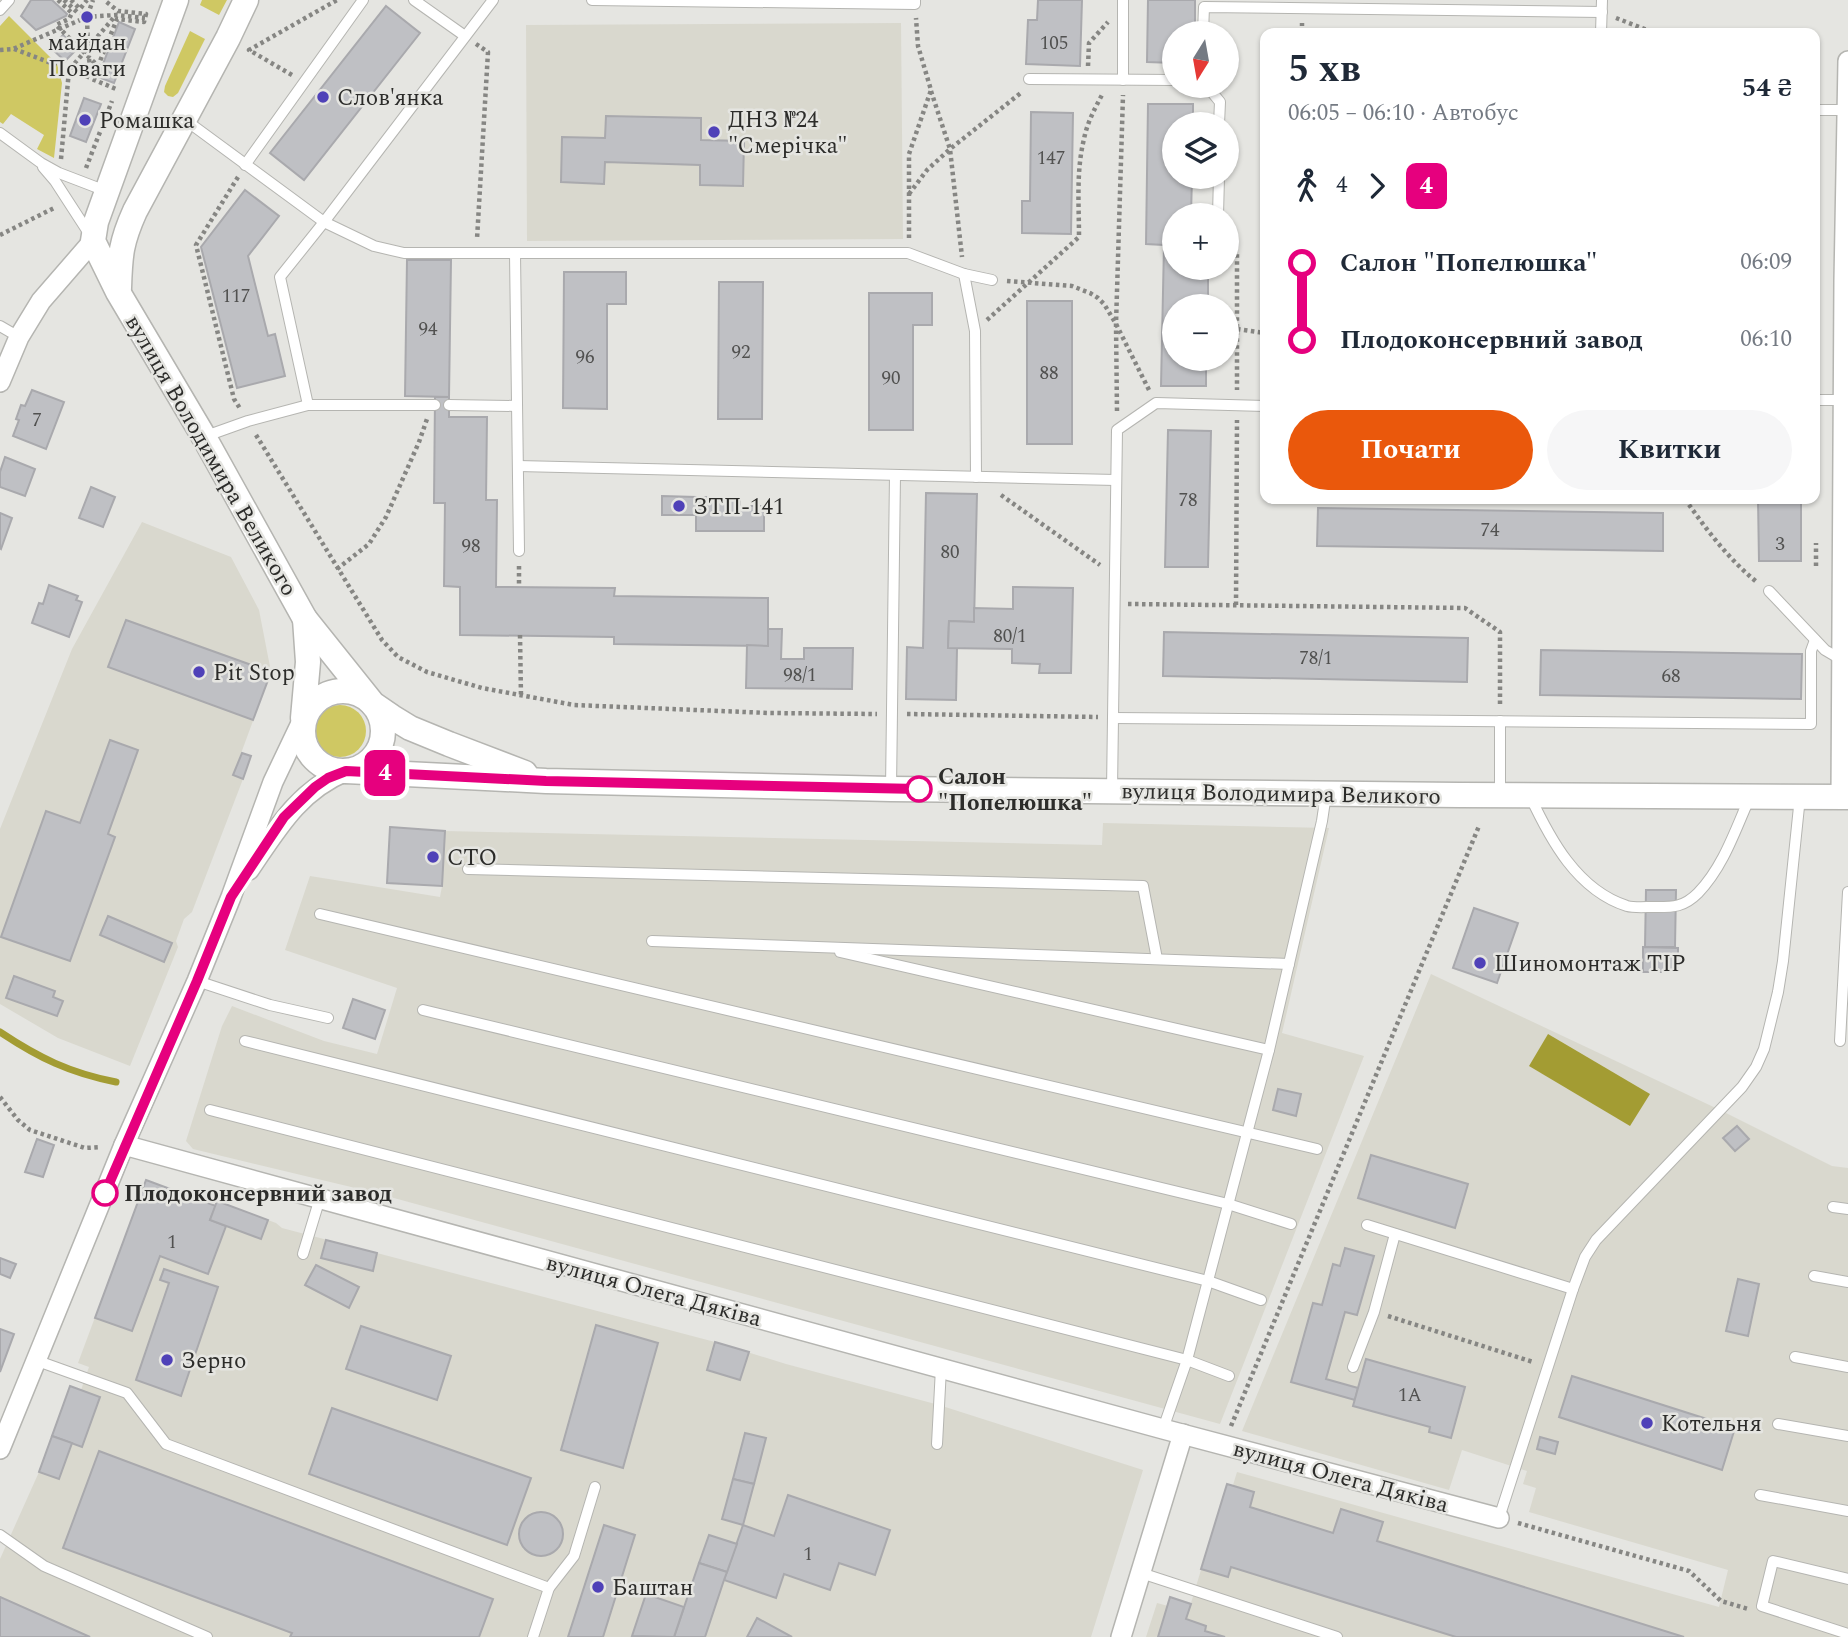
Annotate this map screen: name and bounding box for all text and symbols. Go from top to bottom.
marker: майдан Поваги [79,9,95,25]
north arrow [1162,21,1239,98]
map controls [1162,21,1239,371]
place label: майдан Поваги [48,26,126,87]
house number: 105 [1040,29,1068,58]
text: 5 хв [1288,41,1360,99]
text: 54 ₴ [1742,68,1792,108]
place label: Слов'янка [337,81,444,116]
marker: Слов'янка [315,89,331,105]
text: 06:05 – 06:10 · Автобус [1288,96,1519,131]
place label: ДНЗ №24 "Смерічка" [728,103,848,164]
place label: Ромашка [99,104,195,139]
marker: Ромашка [77,112,93,128]
button: layers [1162,112,1239,189]
marker: ДНЗ №24 "Смерічка" [706,124,722,140]
house number: 147 [1037,144,1065,173]
icon: walk [1288,167,1326,205]
icon: forward [1358,167,1396,205]
text: 4 [1336,168,1348,203]
text: 4 [1420,168,1433,204]
button: + [1162,203,1239,280]
text: Салон "Попелюшка" [1340,243,1598,283]
text: 06:09 [1740,245,1792,280]
house number: 117 [222,282,250,311]
button: − [1162,294,1239,371]
street label: вулиця Володимира Великого [116,308,306,603]
house number: 94 [418,315,438,344]
text: Плодоконсервний завод [1340,320,1643,360]
text: 06:10 [1740,322,1792,357]
house number: 92 [731,338,751,367]
house number: 96 [575,343,595,372]
house number: 88 [1039,359,1059,388]
house number: 90 [881,364,901,393]
house number: 7 [32,406,42,435]
button: Почати [1288,410,1533,490]
button: Квитки [1547,410,1792,490]
house number: 78 [1178,486,1198,515]
place label: ЗТП-141 [693,490,785,525]
marker: ЗТП-141 [671,498,687,514]
house number: 74 [1480,516,1500,545]
house number: 3 [1775,530,1785,559]
house number: 98 [461,532,481,561]
house number: 80 [940,538,960,567]
house number: 80/1 [993,622,1027,651]
house number: 78/1 [1299,644,1333,673]
place label: Pit Stop [213,656,295,691]
house number: 98/1 [783,661,817,690]
house number: 68 [1661,662,1681,691]
marker: Pit Stop [191,664,207,680]
line badge: 4 [362,750,408,796]
text: 4 [378,755,392,791]
place label: Салон "Попелюшка" [938,760,1092,821]
street label: вулиця Володимира Великого [1121,774,1441,815]
marker: Салон "Попелюшка" [906,776,932,802]
place label: СТО [447,841,497,876]
marker: СТО [425,849,441,865]
place label: Шиномонтаж ТІР [1494,947,1686,982]
marker: Шиномонтаж ТІР [1472,955,1488,971]
place label: Плодоконсервний завод [124,1177,392,1212]
marker: Плодоконсервний завод [92,1180,118,1206]
house number: 1 [167,1228,177,1257]
street label: вулиця Олега Дяківа [542,1246,765,1337]
place label: Зерно [181,1344,246,1379]
marker: Зерно [159,1352,175,1368]
house number: 1А [1398,1381,1422,1410]
place label: Котельня [1661,1407,1762,1442]
marker: Котельня [1639,1415,1655,1431]
street label: вулиця Олега Дяківа [1229,1432,1452,1523]
house number: 1 [803,1540,813,1569]
place label: Баштан [612,1571,693,1606]
marker: Баштан [590,1579,606,1595]

